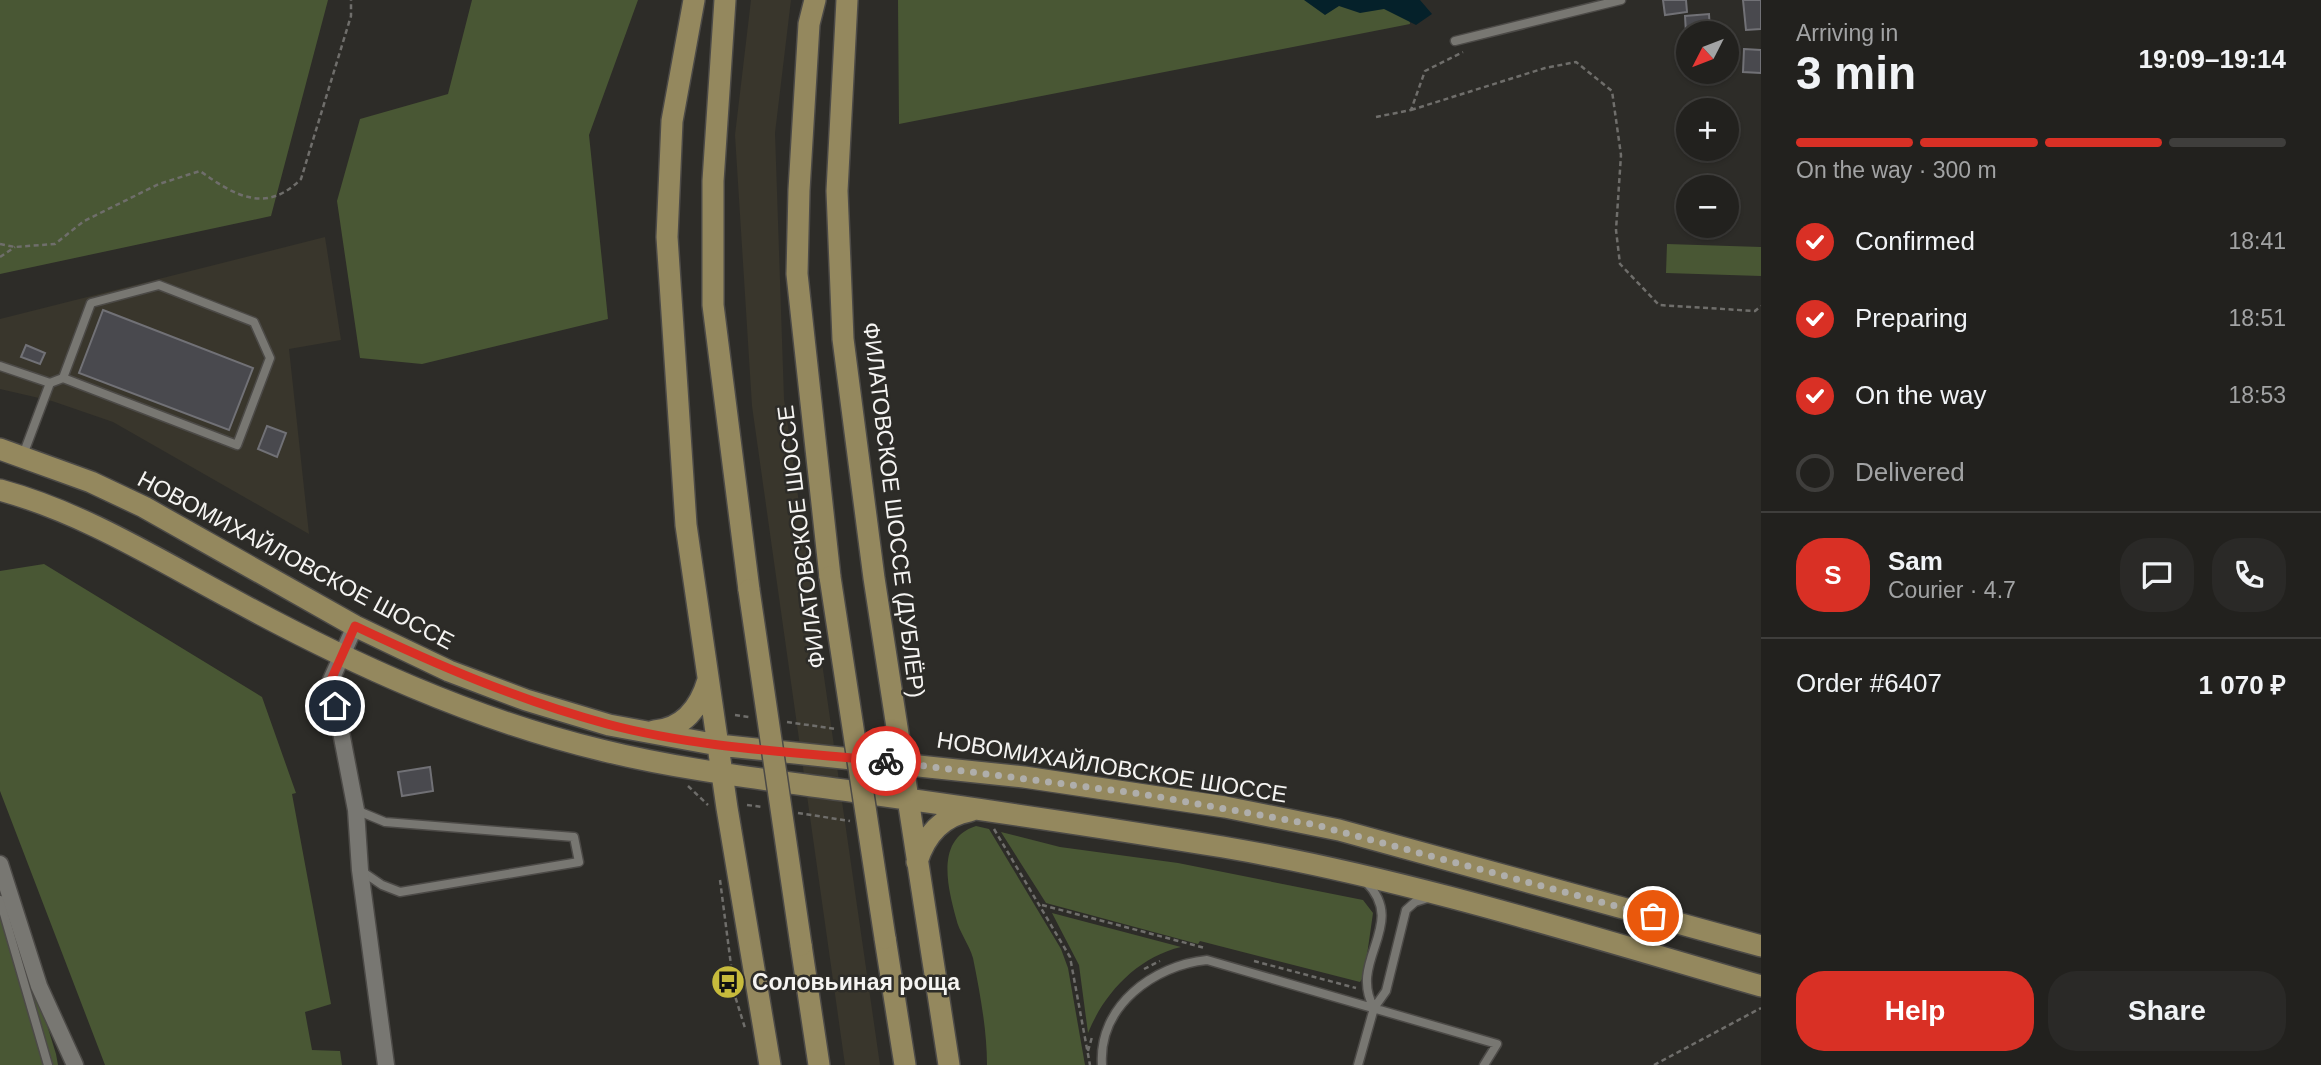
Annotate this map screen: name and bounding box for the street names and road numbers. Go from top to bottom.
street label: ФИЛАТОВСКОЕ ШОССЕ (ДУБЛЁР) [858,321,930,699]
street label: ФИЛАТОВСКОЕ ШОССЕ [772,404,830,670]
street label: НОВОМИХАЙЛОВСКОЕ ШОССЕ [133,464,459,655]
street label: НОВОМИХАЙЛОВСКОЕ ШОССЕ [935,725,1289,808]

